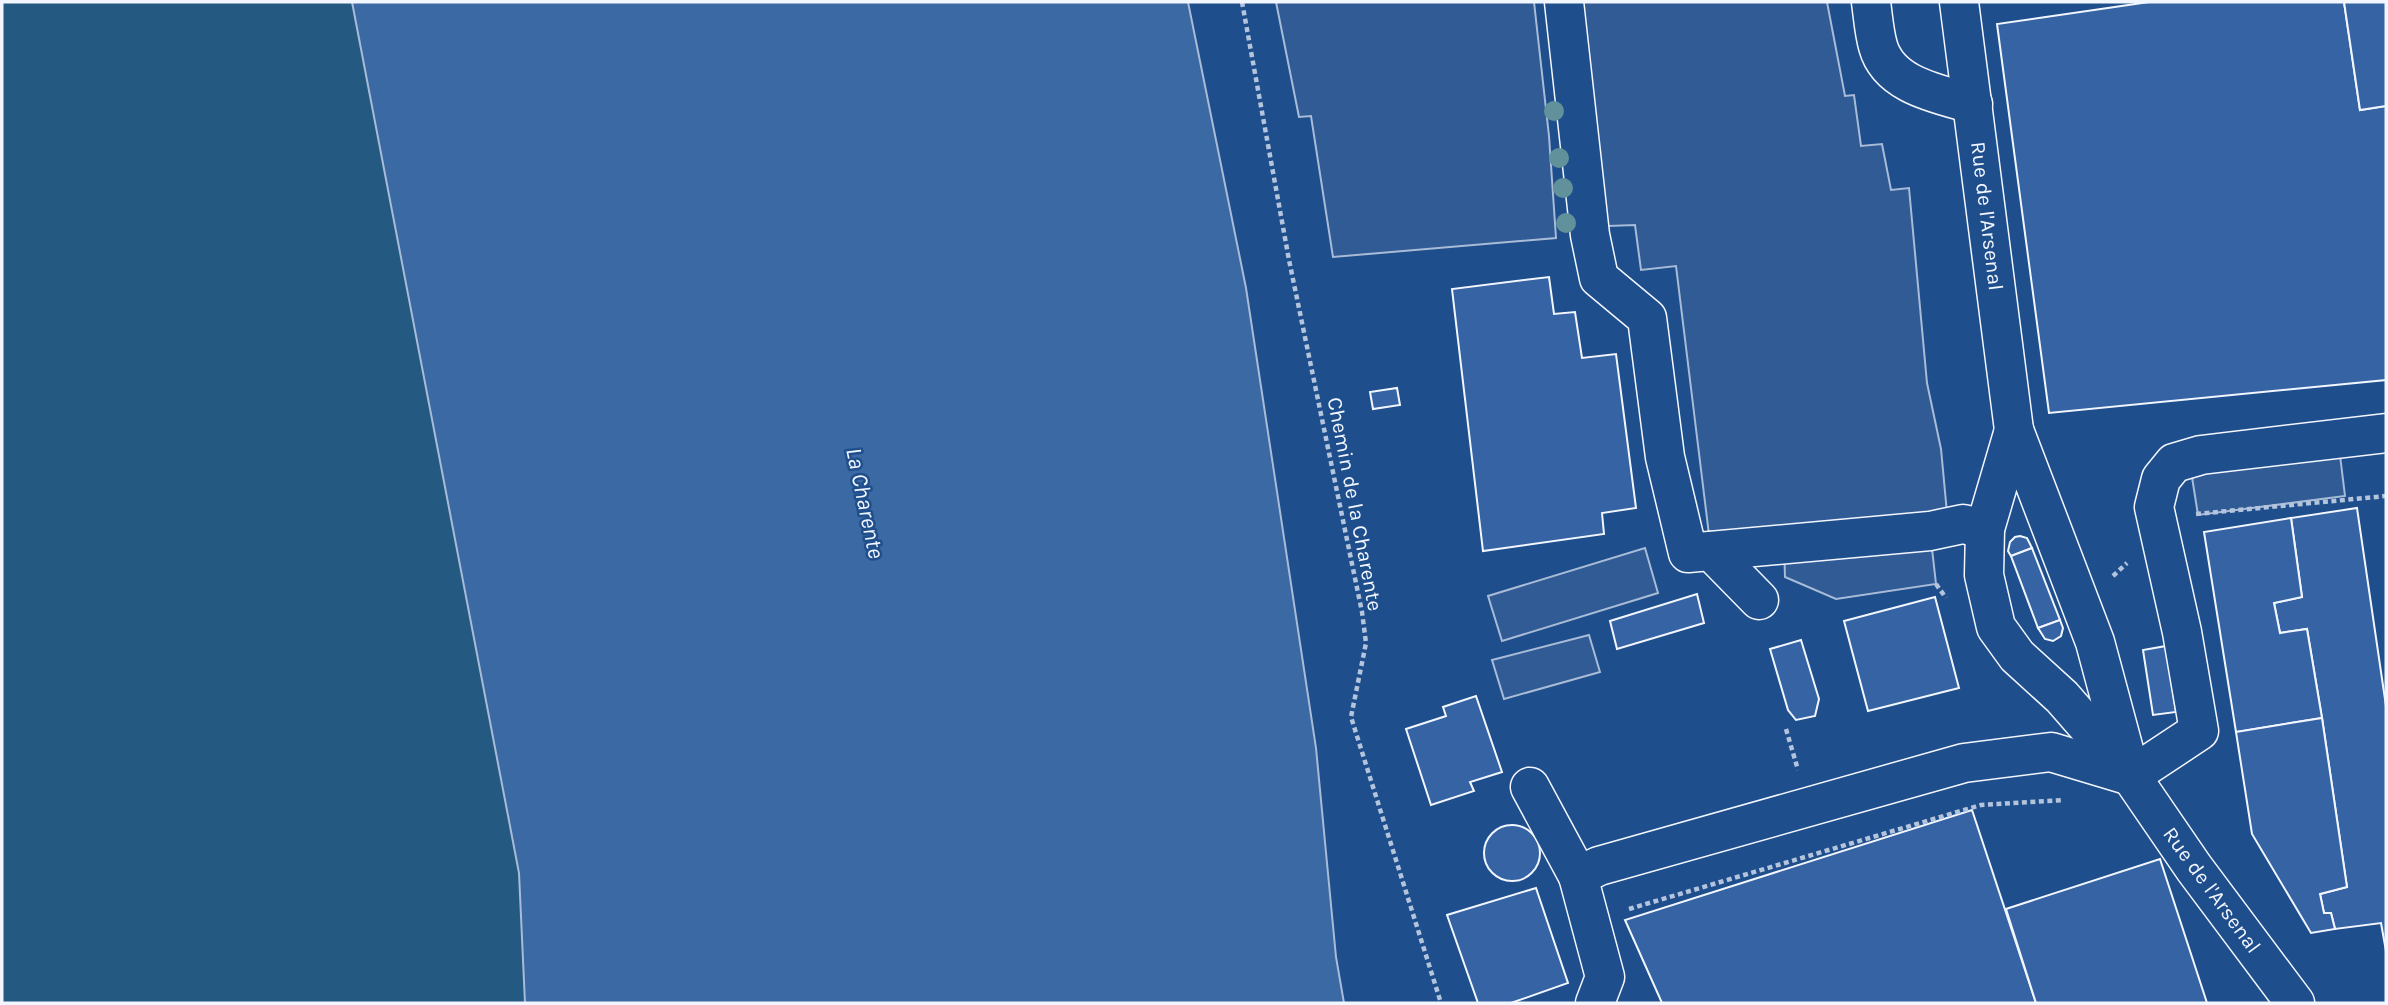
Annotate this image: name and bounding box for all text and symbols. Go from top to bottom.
street label: Rue de l'Arsenal [1966,140,2008,292]
street label: Chemin de la Charente [1322,395,1388,613]
water label: La Charente [840,445,890,561]
street label: Rue de l'Arsenal [2158,822,2266,958]

